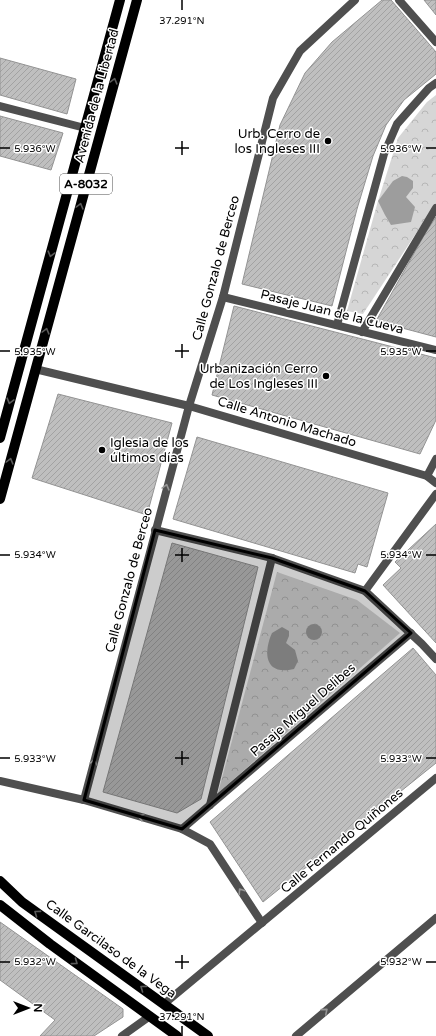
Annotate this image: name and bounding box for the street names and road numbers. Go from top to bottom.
street label: Avenida de la Libertad [71,27,123,165]
road number: A-8032 [60,174,112,194]
street label: Calle Gonzalo de Berceo [189,194,243,342]
street label: Pasaje Juan de la Cueva [259,286,405,338]
street label: Calle Antonio Machado [216,393,358,451]
street label: Calle Gonzalo de Berceo [102,506,156,654]
street label: Pasaje Miguel Delibes [247,660,359,760]
street label: Calle Fernando Quiñones [278,785,406,897]
street label: Calle Garcilaso de la Vega [42,896,180,1002]

